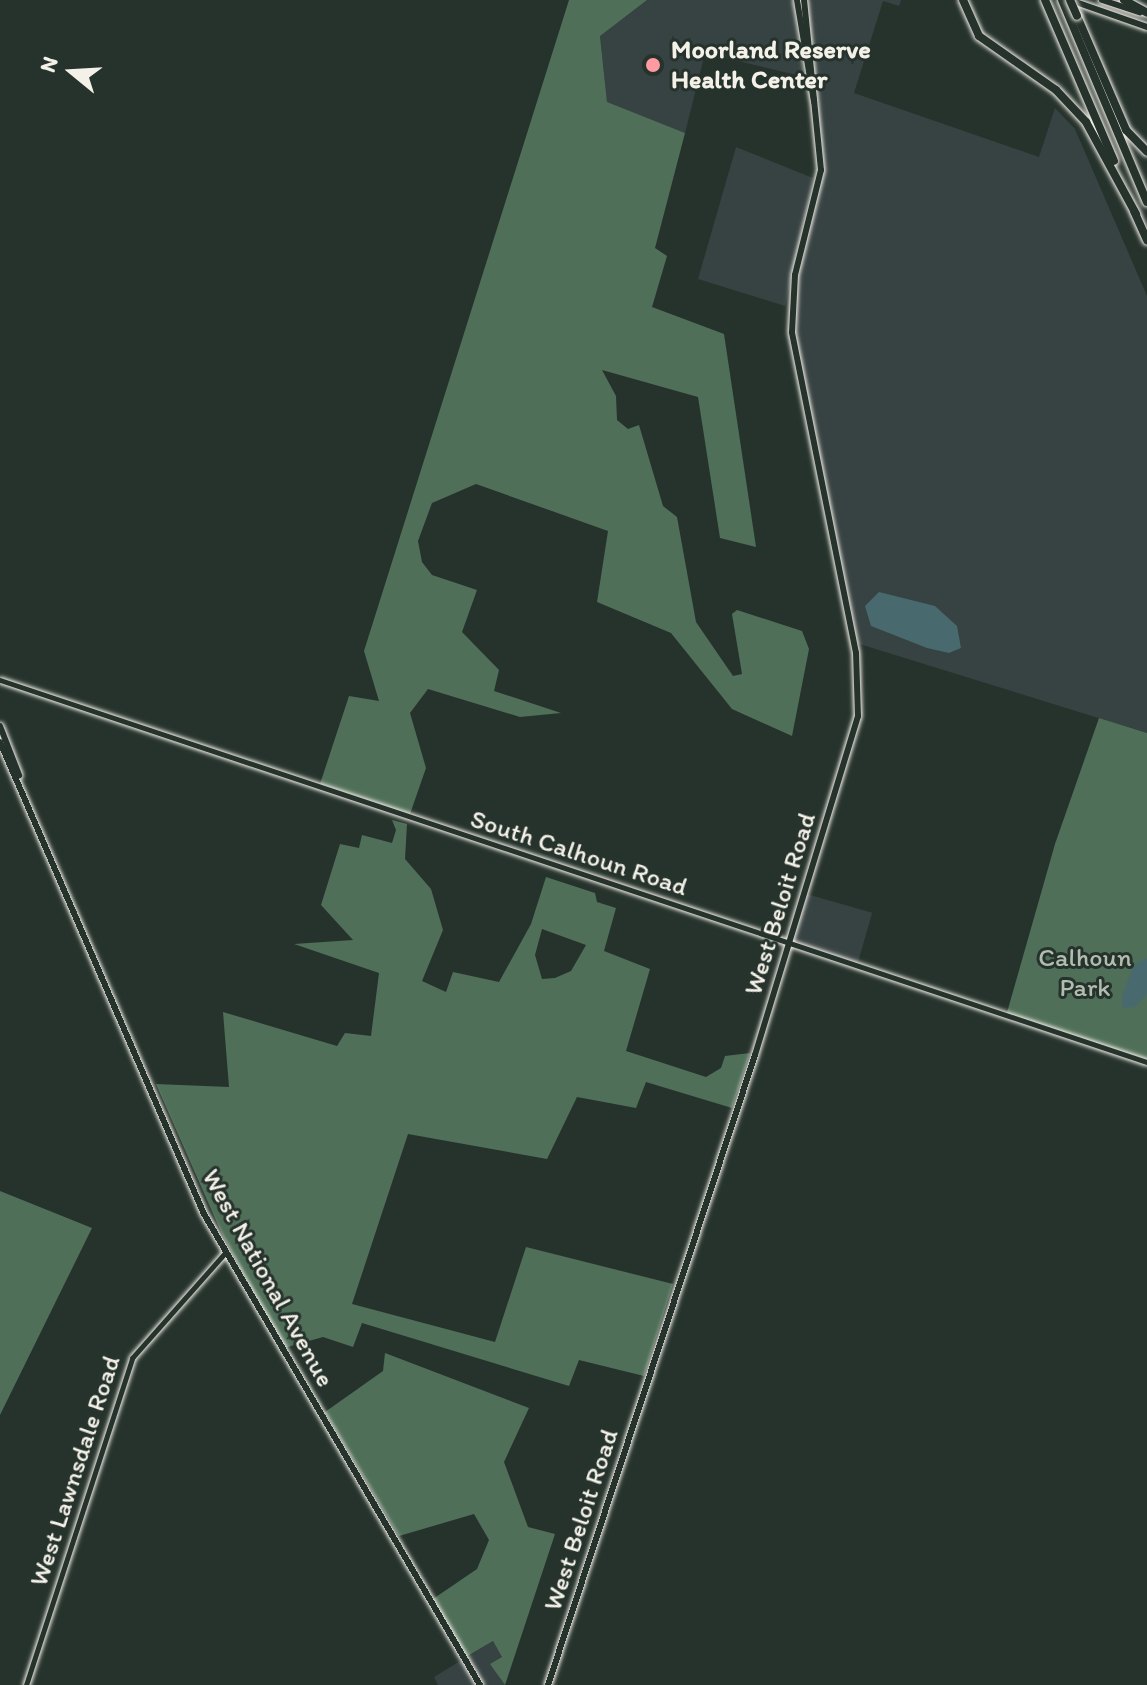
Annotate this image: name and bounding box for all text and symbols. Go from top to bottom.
north arrow [32,32,112,112]
place label: Moorland Reserve Health Center [671,34,870,96]
text: N [34,53,64,76]
marker: Moorland Reserve Health Center [642,54,664,76]
street label: South Calhoun Road [467,803,691,903]
street label: West Beloit Road [737,809,823,999]
park label: Calhoun Park [1038,942,1132,1004]
street label: West National Avenue [195,1164,341,1392]
street label: West Lawnsdale Road [23,1352,127,1590]
street label: West Beloit Road [537,1425,625,1615]

